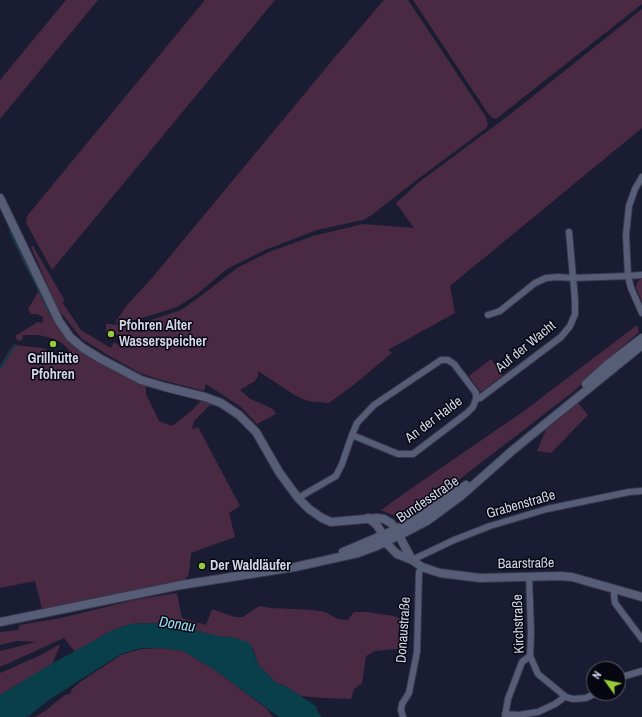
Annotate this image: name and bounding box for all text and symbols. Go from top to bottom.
place label: Pfohren Alter Wasserspeicher [119,318,207,350]
street label: Auf der Wacht [493,318,559,376]
marker: Pfohren Alter Wasserspeicher [106,329,116,339]
marker: Grillhütte Pfohren [48,339,58,349]
place label: Grillhütte Pfohren [27,351,79,384]
street label: An der Halde [402,393,466,447]
street label: Bundesstraße [394,473,462,527]
street label: Grabenstraße [485,487,557,523]
street label: Baarstraße [497,555,555,573]
place label: Der Waldläufer [210,558,291,574]
marker: Der Waldläufer [197,561,207,571]
street label: Kirchstraße [510,594,528,654]
street label: Donaustraße [393,596,415,664]
water label: Donau [158,613,196,637]
north arrow [586,661,626,701]
text: N [589,668,604,682]

